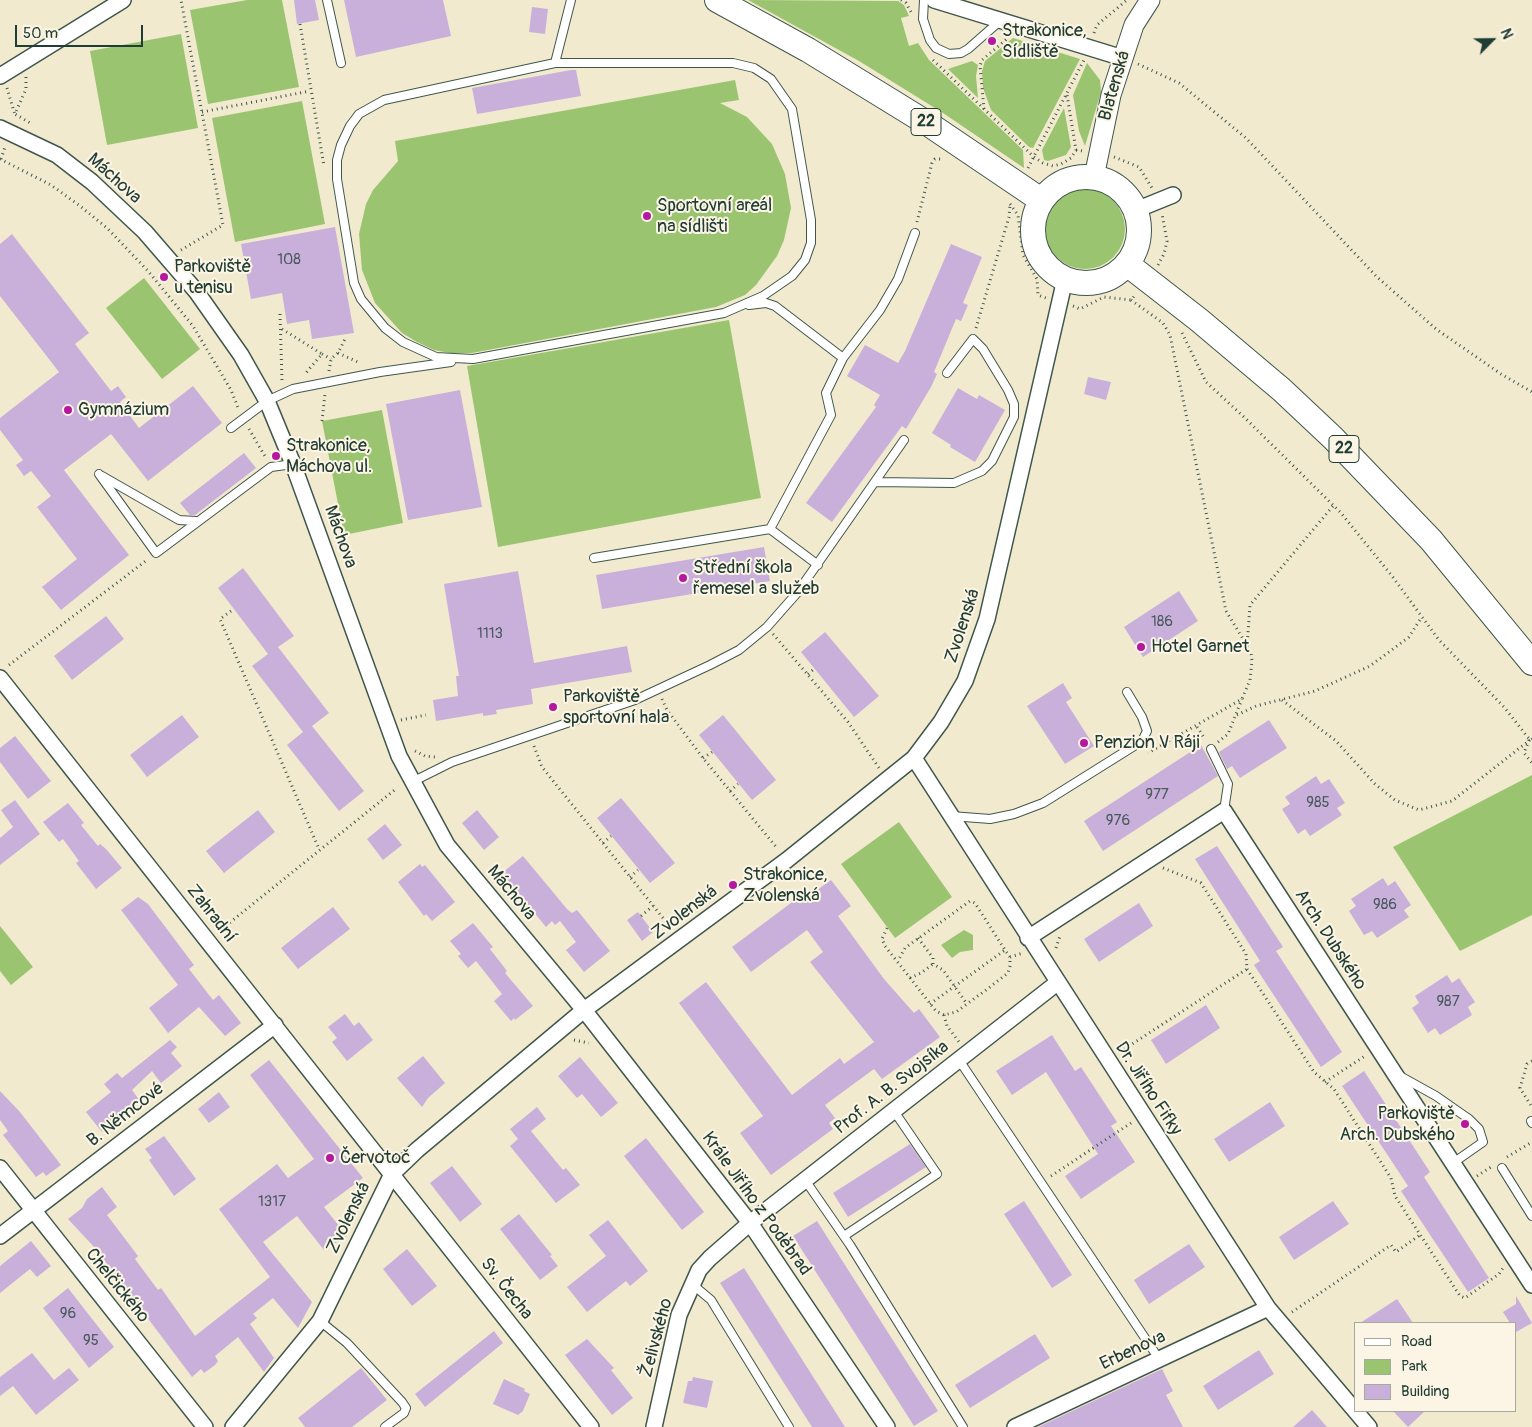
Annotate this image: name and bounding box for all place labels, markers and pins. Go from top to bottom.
place label: Strakonice, Sídliště [1002,20,1087,62]
marker: Strakonice, Sídliště [986,35,998,47]
place label: Sportovní areál na sídlišti [657,195,772,238]
marker: Sportovní areál na sídlišti [641,210,653,222]
place label: Parkoviště u tenisu [174,256,251,298]
marker: Parkoviště u tenisu [158,271,170,283]
place label: Gymnázium [78,399,169,421]
marker: Gymnázium [62,404,74,416]
place label: Strakonice, Máchova ul. [286,435,372,478]
marker: Strakonice, Máchova ul. [270,450,282,462]
place label: Střední škola řemesel a služeb [693,557,819,600]
marker: Střední škola řemesel a služeb [677,572,689,584]
place label: Hotel Garnet [1151,636,1249,658]
marker: Hotel Garnet [1135,641,1147,653]
place label: Parkoviště sportovní hala [563,686,669,729]
marker: Parkoviště sportovní hala [547,701,559,713]
place label: Penzion V Ráji [1094,732,1200,754]
marker: Penzion V Ráji [1078,737,1090,749]
place label: Strakonice, Zvolenská [743,864,828,906]
marker: Strakonice, Zvolenská [727,879,739,891]
place label: Parkoviště Arch. Dubského [1339,1103,1455,1146]
marker: Parkoviště Arch. Dubského [1459,1118,1471,1130]
place label: Červotoč [340,1147,411,1169]
marker: Červotoč [324,1152,336,1164]

